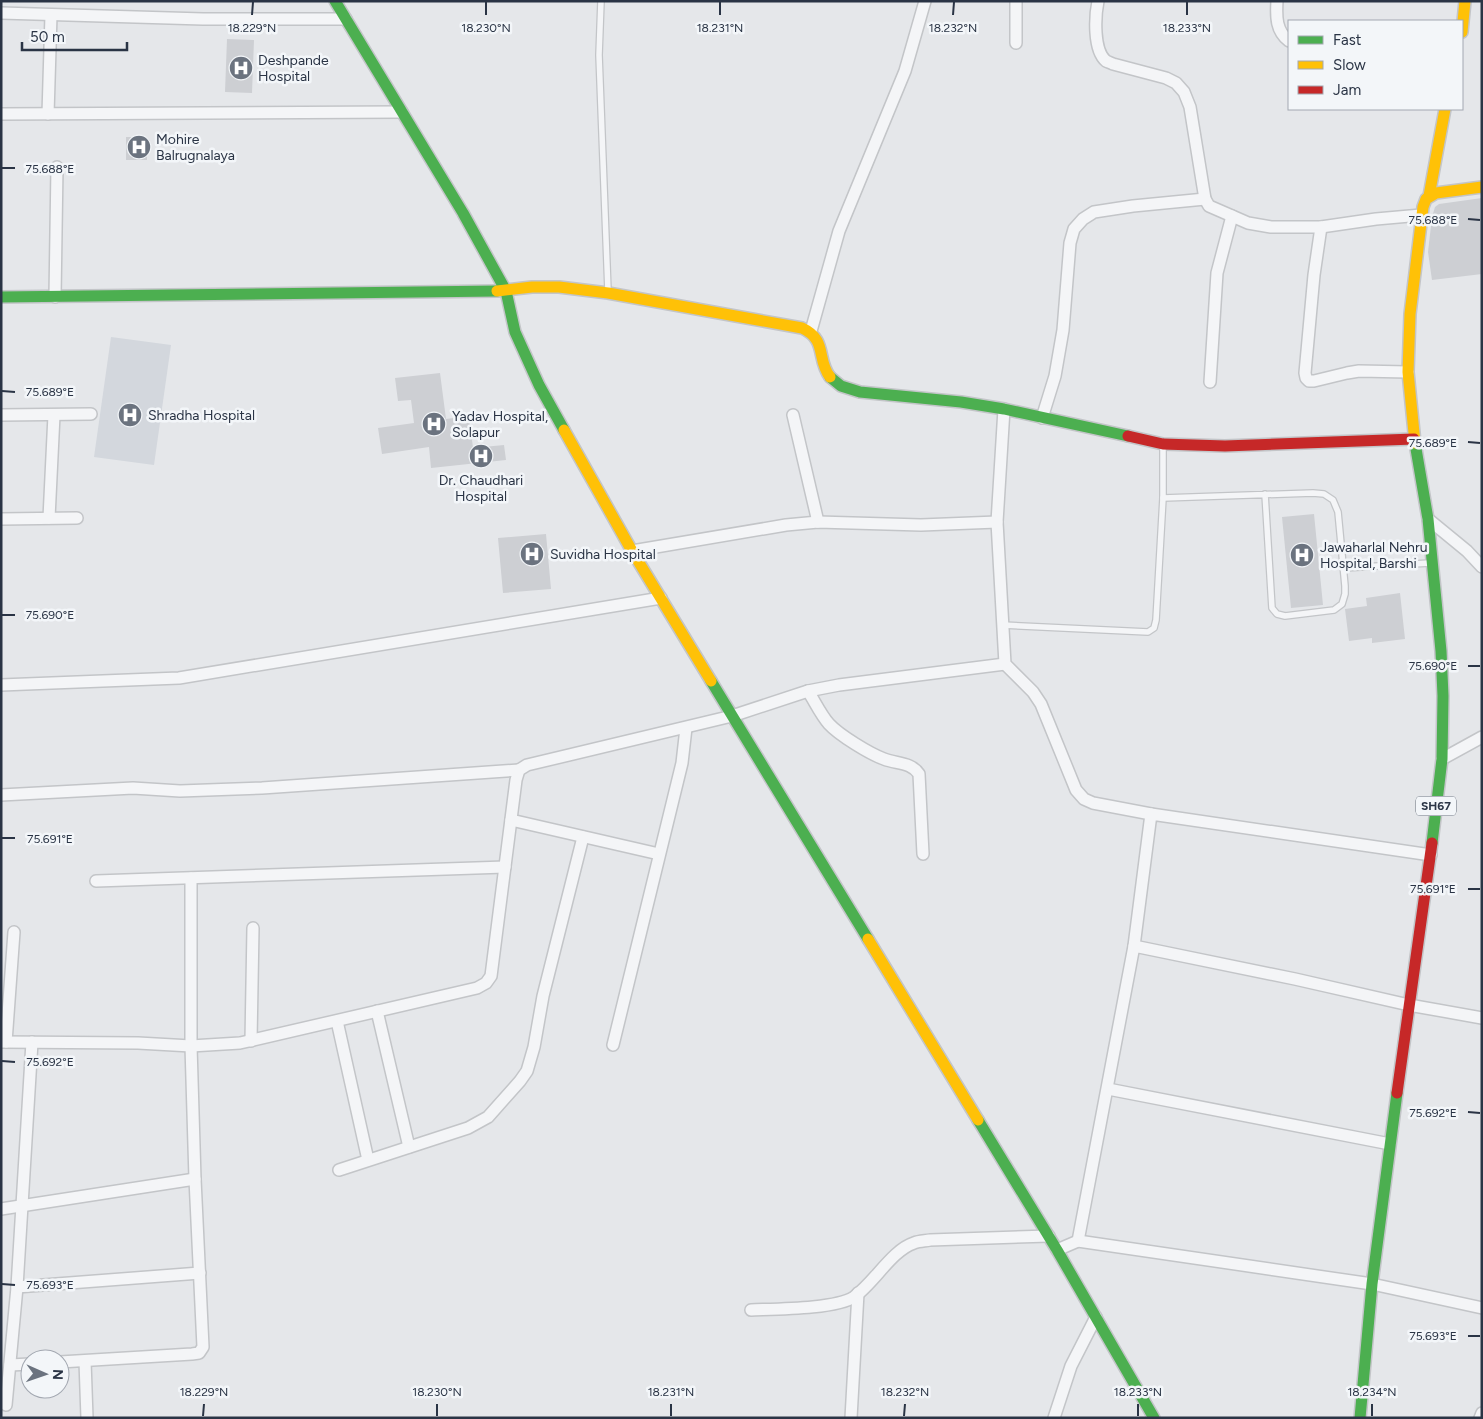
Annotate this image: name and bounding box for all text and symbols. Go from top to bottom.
scale bar [22,20,128,52]
legend [1288,20,1463,110]
text: 18.229°N [228,21,276,35]
text: 18.230°N [461,21,511,35]
text: 18.231°N [697,21,743,35]
text: 18.232°N [929,21,977,35]
text: 18.233°N [1163,21,1211,35]
text: 50 m [30,28,65,46]
text: Fast [1333,31,1362,49]
place label: Deshpande Hospital [258,52,329,85]
hospital icon: Deshpande Hospital [228,55,254,81]
text: Slow [1333,56,1366,74]
text: Jam [1333,81,1361,99]
place label: Mohire Balrugnalaya [156,131,235,164]
hospital icon: Mohire Balrugnalaya [126,134,152,160]
text: 75.688°E [26,162,74,176]
text: 75.688°E [1409,213,1457,227]
text: 75.689°E [26,385,74,399]
hospital icon: Shradha Hospital [117,402,143,428]
place label: Shradha Hospital [148,407,255,424]
place label: Yadav Hospital, Solapur [452,408,548,441]
hospital icon: Yadav Hospital, Solapur [421,411,447,437]
text: 75.689°E [1409,436,1457,450]
hospital icon: Dr. Chaudhari Hospital [468,443,494,469]
place label: Dr. Chaudhari Hospital [439,472,523,505]
place label: Jawaharlal Nehru Hospital, Barshi [1320,539,1427,572]
hospital icon: Suvidha Hospital [519,541,545,567]
hospital icon: Jawaharlal Nehru Hospital, Barshi [1289,542,1315,568]
place label: Suvidha Hospital [550,546,656,563]
text: 75.690°E [26,608,74,622]
text: 75.690°E [1409,659,1457,673]
road number: SH67 [1416,796,1456,816]
text: 75.691°E [27,832,73,846]
text: 75.691°E [1410,882,1456,896]
text: 75.692°E [26,1055,74,1069]
text: 75.692°E [1409,1106,1457,1120]
text: 75.693°E [26,1278,74,1292]
text: 75.693°E [1409,1329,1457,1343]
north arrow [20,1349,70,1399]
text: N [49,1369,66,1380]
text: 18.229°N [180,1385,228,1399]
text: 18.230°N [412,1385,462,1399]
text: 18.231°N [648,1385,694,1399]
text: 18.232°N [881,1385,929,1399]
text: 18.233°N [1114,1385,1162,1399]
text: 18.234°N [1347,1385,1397,1399]

